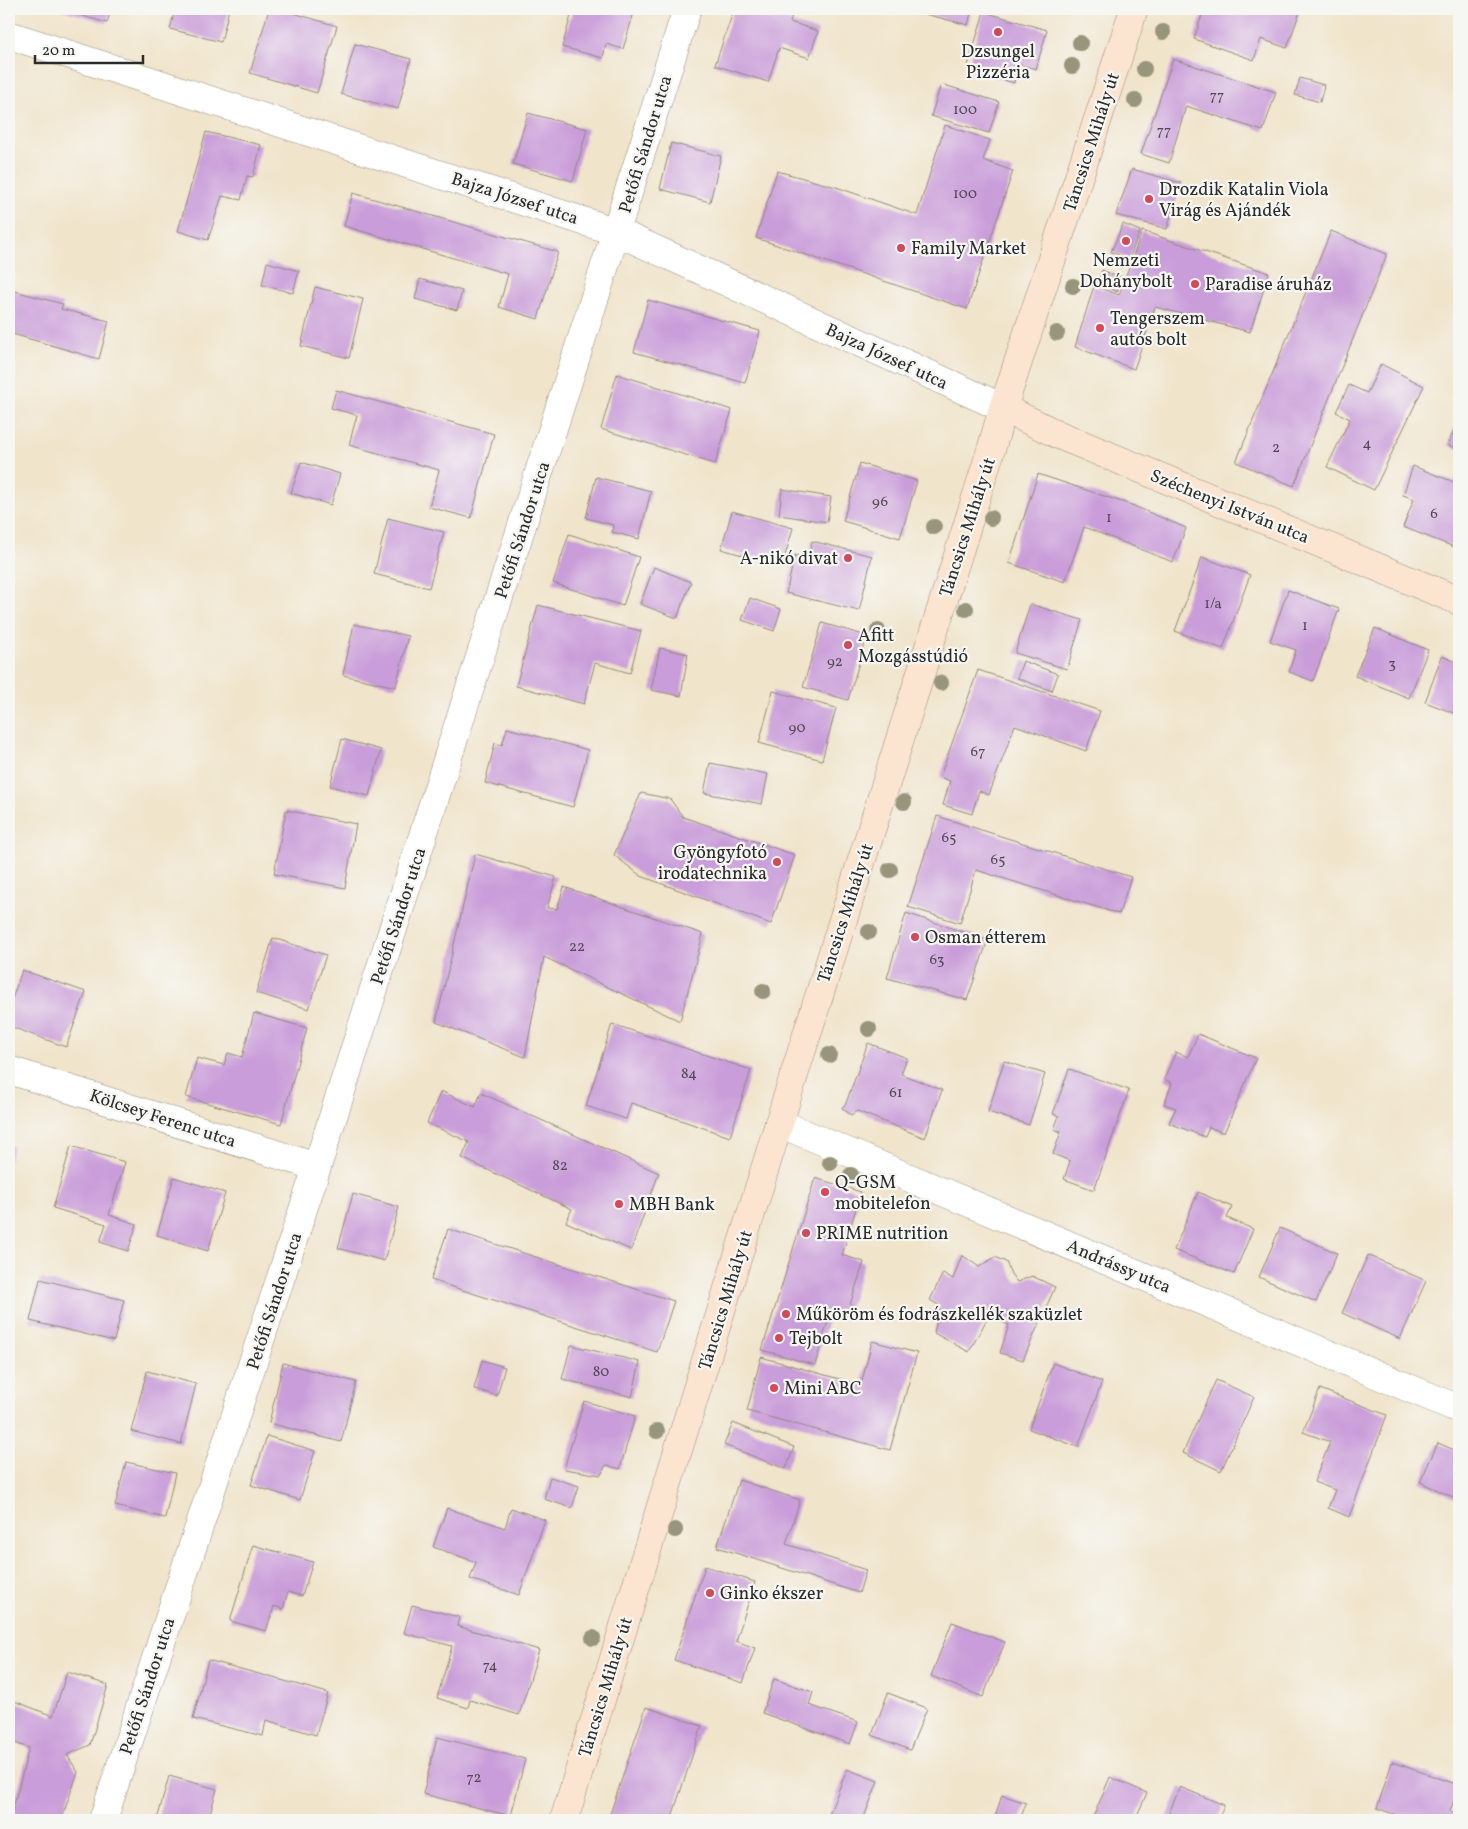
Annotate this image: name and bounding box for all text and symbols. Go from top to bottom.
marker: Dzsungel Pizzéria [992,26,1004,38]
scale bar [35,32,142,64]
place label: Dzsungel Pizzéria [961,40,1035,86]
text: 20 m [42,41,75,62]
street label: Táncsics Mihály út [1058,69,1127,216]
street label: Petőfi Sándor utca [614,72,679,216]
house number: 77 [1210,86,1224,107]
house number: 100 [953,100,977,121]
house number: 77 [1157,121,1171,142]
street label: Bajza József utca [448,167,581,232]
place label: Drozdik Katalin Viola Virág és Ajándék [1159,178,1329,224]
house number: 100 [953,184,977,205]
marker: Drozdik Katalin Viola Virág és Ajándék [1143,193,1155,205]
marker: Nemzeti Dohánybolt [1120,235,1132,247]
place label: Family Market [911,237,1026,262]
marker: Family Market [895,242,907,254]
place label: Nemzeti Dohánybolt [1080,249,1172,295]
place label: Paradise áruház [1205,273,1332,298]
marker: Paradise áruház [1189,278,1201,290]
place label: Tengerszem autós bolt [1110,307,1205,353]
street label: Bajza József utca [821,318,952,397]
marker: Tengerszem autós bolt [1094,322,1106,334]
house number: 4 [1363,434,1372,455]
house number: 2 [1272,438,1280,459]
street label: Táncsics Mihály út [934,454,1003,601]
street label: Petőfi Sándor utca [489,459,557,602]
street label: Széchenyi István utca [1146,464,1313,551]
house number: 96 [872,492,888,513]
house number: 6 [1430,504,1438,525]
house number: 1 [1106,508,1112,529]
place label: A-nikó divat [740,547,838,572]
marker: A-nikó divat [842,552,854,564]
house number: 1/a [1204,594,1222,615]
house number: 1 [1302,616,1308,637]
place label: Afitt Mozgásstúdió [858,624,968,670]
marker: Afitt Mozgásstúdió [842,639,854,651]
house number: 92 [827,652,843,673]
house number: 3 [1388,654,1396,675]
house number: 90 [788,718,806,739]
house number: 67 [971,742,985,763]
house number: 65 [942,828,956,849]
street label: Táncsics Mihály út [812,840,881,987]
place label: Gyöngyfotó irodatechnika [658,841,767,887]
street label: Petőfi Sándor utca [365,845,433,988]
house number: 65 [991,850,1005,871]
marker: Gyöngyfotó irodatechnika [771,856,783,868]
place label: Osman étterem [925,926,1047,951]
marker: Osman étterem [909,931,921,943]
house number: 22 [569,937,585,958]
house number: 63 [929,950,945,971]
house number: 84 [681,1064,697,1085]
house number: 61 [889,1083,903,1104]
street label: Kölcsey Ferenc utca [86,1084,239,1155]
house number: 82 [552,1156,568,1177]
place label: Q-GSM mobitelefon [835,1171,931,1217]
marker: Q-GSM mobitelefon [819,1186,831,1198]
place label: MBH Bank [629,1193,715,1218]
marker: MBH Bank [613,1198,625,1210]
place label: PRIME nutrition [816,1222,949,1247]
street label: Táncsics Mihály út [693,1227,760,1374]
marker: PRIME nutrition [800,1227,812,1239]
street label: Petőfi Sándor utca [241,1230,309,1373]
street label: Andrássy utca [1062,1234,1175,1301]
place label: Műköröm és fodrászkellék szaküzlet [796,1303,1083,1328]
marker: Műköröm és fodrászkellék szaküzlet [780,1308,792,1320]
place label: Tejbolt [789,1327,843,1352]
marker: Tejbolt [773,1332,785,1344]
house number: 80 [593,1362,609,1383]
place label: Mini ABC [784,1377,862,1402]
marker: Mini ABC [768,1382,780,1394]
place label: Ginko ékszer [720,1582,824,1607]
marker: Ginko ékszer [704,1587,716,1599]
street label: Táncsics Mihály út [573,1614,640,1761]
street label: Petőfi Sándor utca [114,1615,182,1758]
house number: 74 [483,1656,497,1677]
house number: 72 [466,1768,482,1789]

